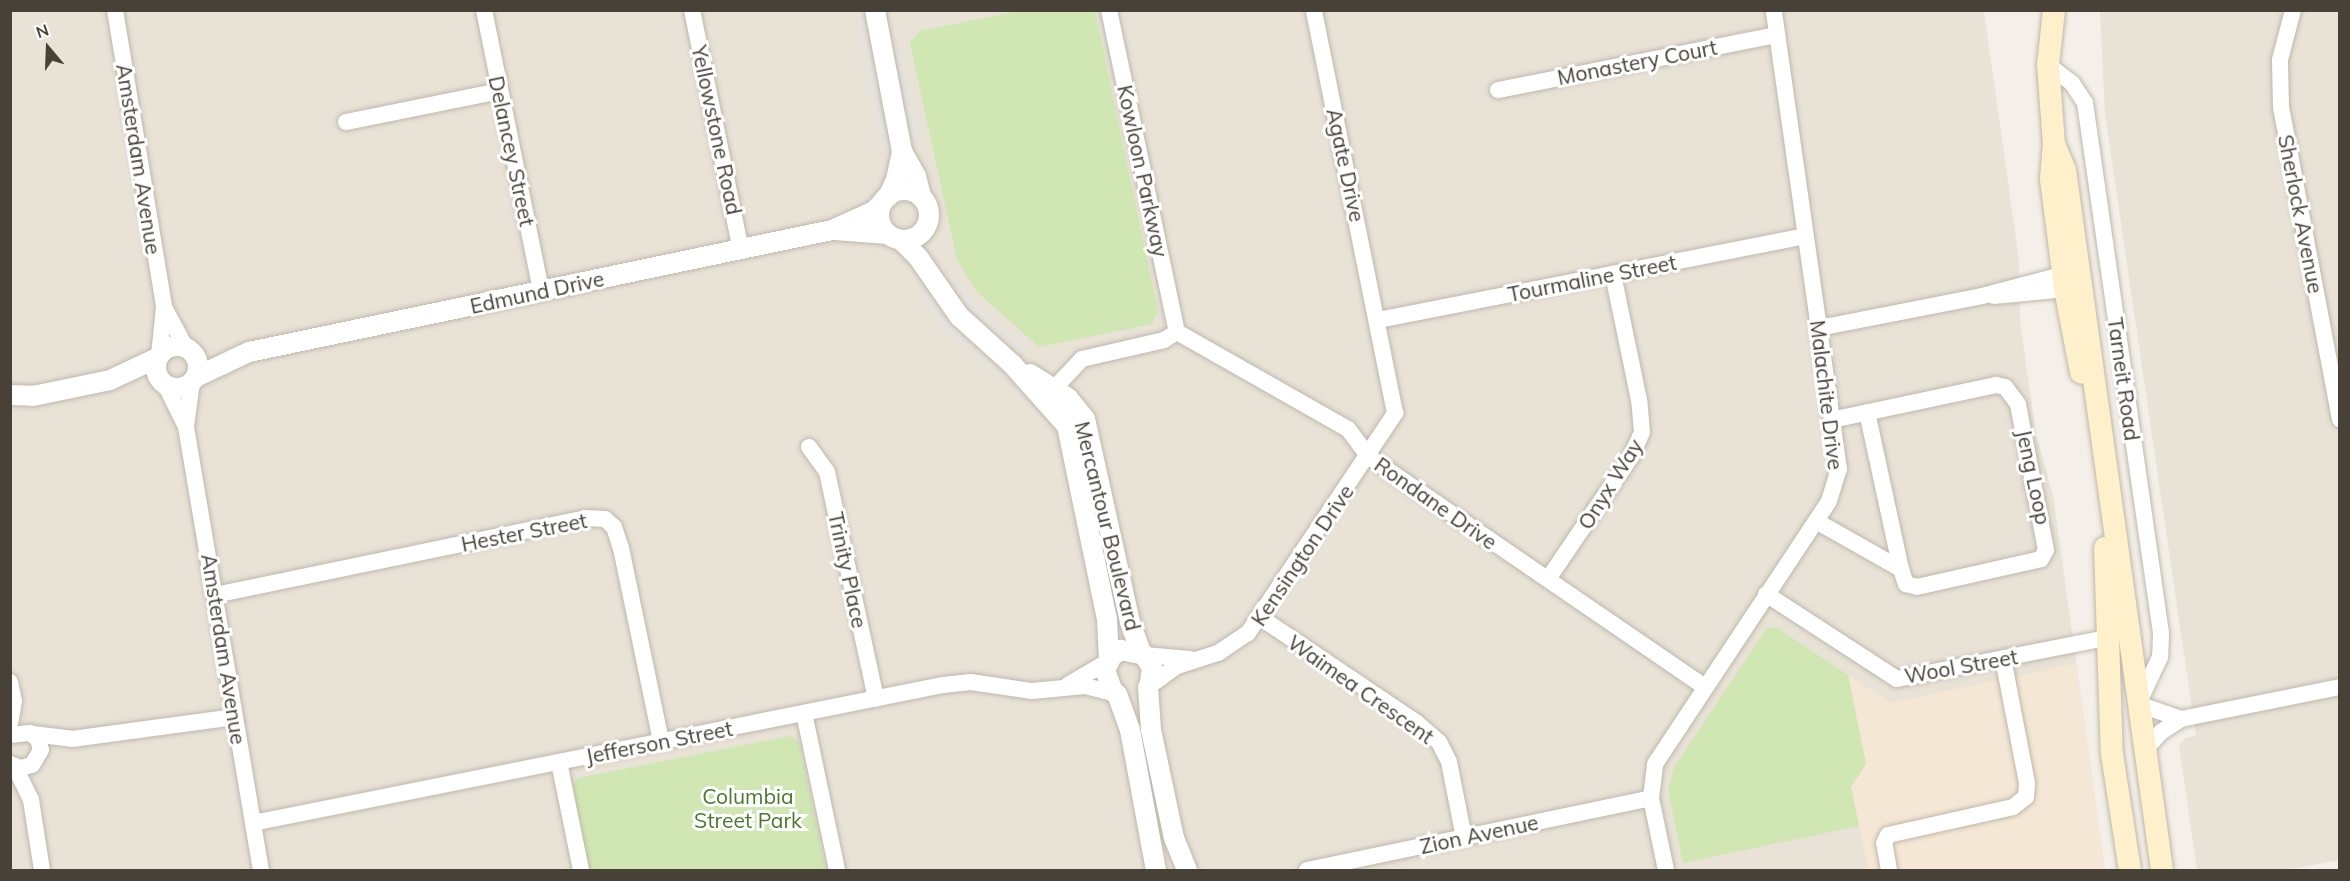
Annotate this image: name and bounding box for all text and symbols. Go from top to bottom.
north arrow [18,18,78,78]
text: N [33,20,51,42]
street label: Monastery Court [1555,34,1719,90]
street label: Yellowstone Road [687,43,747,217]
street label: Amsterdam Avenue [111,62,167,256]
street label: Delancey Street [484,73,540,229]
street label: Kowloon Parkway [1112,83,1174,259]
street label: Agate Drive [1322,106,1370,224]
street label: Sherlock Avenue [2273,132,2329,296]
street label: Tourmaline Street [1506,249,1678,307]
street label: Edmund Drive [468,265,606,319]
street label: Tarneit Road [2103,316,2145,442]
street label: Malachite Drive [1805,319,1849,471]
street label: Mercantour Boulevard [1070,419,1146,633]
street label: Jeng Loop [2012,427,2056,527]
street label: Onyx Way [1572,434,1648,534]
street label: Rondane Drive [1370,451,1502,555]
street label: Kensington Drive [1245,480,1359,630]
street label: Hester Street [459,507,589,557]
street label: Trinity Place [823,510,873,630]
street label: Amsterdam Avenue [196,552,252,746]
street label: Waimea Crescent [1283,629,1439,749]
street label: Wool Street [1902,644,2020,688]
street label: Jefferson Street [583,715,735,769]
park label: Columbia Street Park [694,783,802,833]
street label: Zion Avenue [1417,809,1541,859]

